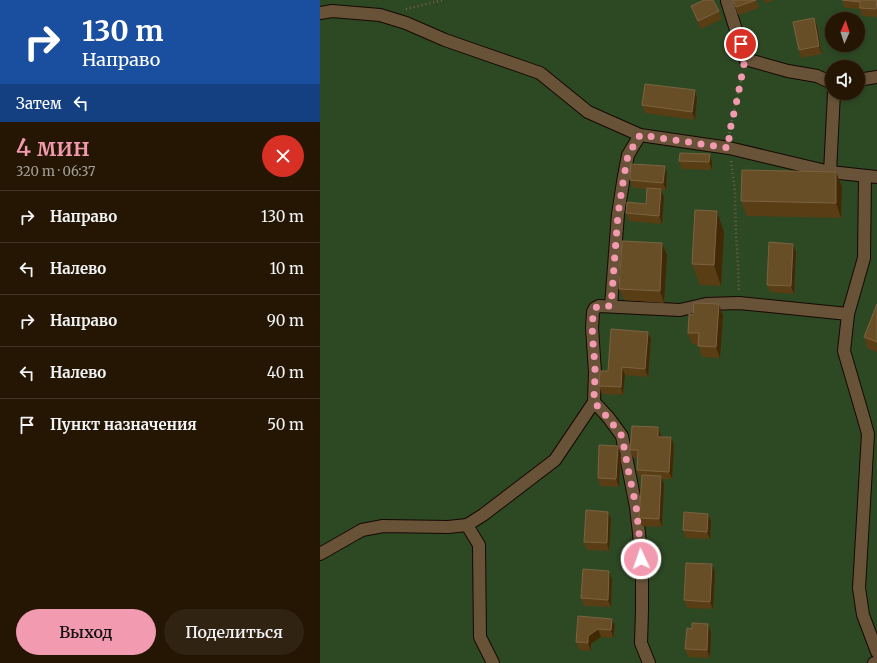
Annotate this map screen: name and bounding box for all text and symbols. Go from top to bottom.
north arrow [825,12,865,52]
map controls [825,12,865,100]
text: 130 m [82,13,164,49]
icon: right [16,16,68,68]
pin [724,27,758,61]
icon: arrive [730,33,752,55]
text: Направо [82,48,160,71]
button: sound [825,60,865,100]
icon: left [70,92,92,114]
text: Затем [16,94,62,113]
text: 4 мин [16,132,90,163]
button: close [262,135,304,177]
text: 320 m · 06:37 [16,163,95,180]
icon: right [16,206,38,228]
text: Направо [50,207,117,226]
text: 130 m [261,207,304,226]
icon: left [16,258,38,280]
text: Налево [50,259,106,278]
text: 10 m [270,259,304,278]
icon: right [16,310,38,332]
text: Направо [50,311,117,330]
text: 90 m [267,311,304,330]
icon: left [16,362,38,384]
text: Налево [50,363,106,382]
text: 40 m [267,363,304,382]
icon: arrive [16,414,38,436]
text: Пункт назначения [50,415,197,434]
text: 50 m [267,415,304,434]
position arrow [620,538,662,580]
button: Выход [16,609,156,655]
button: Поделиться [164,609,304,655]

